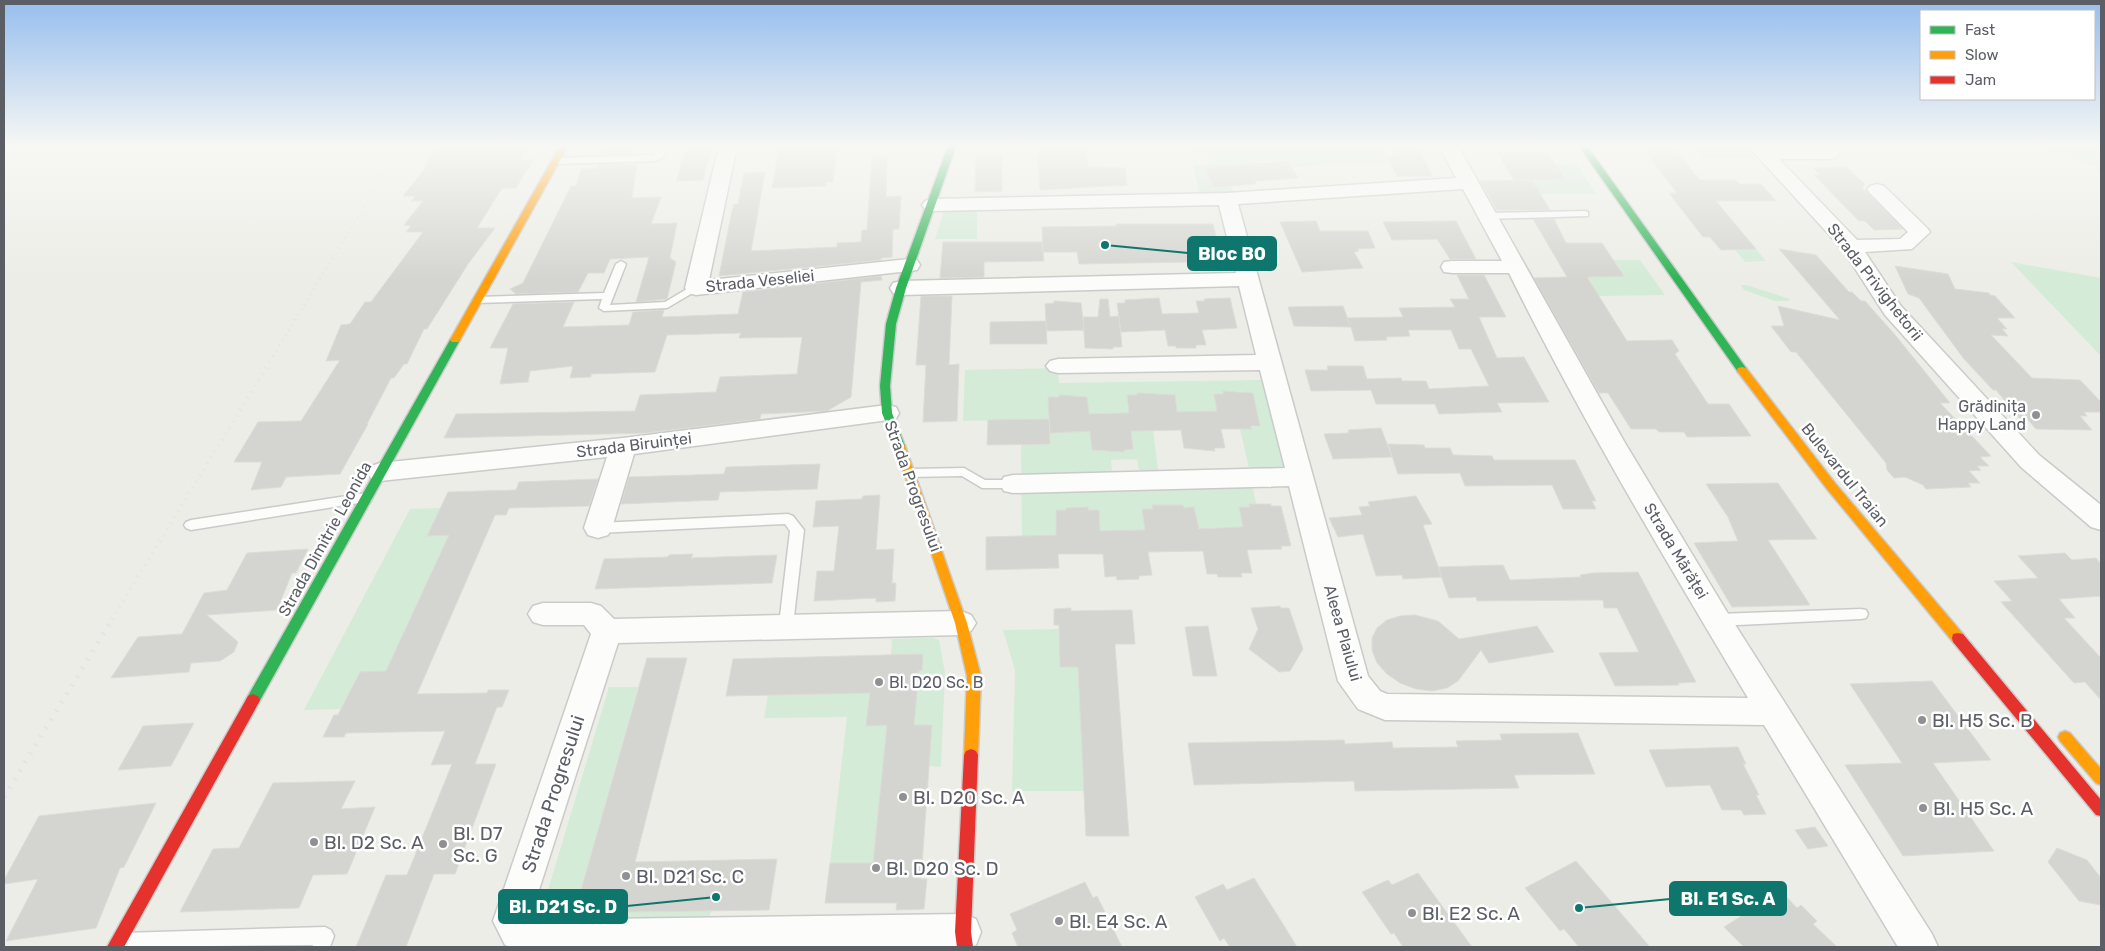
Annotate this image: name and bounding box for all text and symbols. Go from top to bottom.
legend [1920,10,2095,100]
text: Fast [1965,21,1995,39]
text: Slow [1965,46,1998,64]
text: Jam [1965,71,1996,89]
street label: Strada Privighetorii [1823,220,1927,344]
callout: Bloc B0 [1188,237,1276,270]
text: Bloc B0 [1198,243,1266,265]
street label: Strada Veseliei [705,266,815,296]
place label: Grădinița Happy Land [1938,397,2026,434]
marker: Grădinița Happy Land [2030,409,2042,421]
street label: Strada Progresului [880,418,946,554]
street label: Bulevardul Traian [1797,419,1893,531]
street label: Strada Biruinței [575,428,693,462]
street label: Strada Dimitrie Leonida [274,458,376,620]
street label: Strada Mărăței [1640,500,1712,602]
street label: Aleea Plaiului [1320,583,1366,683]
place label: Bl. D20 Sc. B [889,673,983,692]
marker: Bl. D20 Sc. B [873,676,885,688]
place label: Bl. H5 Sc. B [1932,709,2033,732]
street label: Strada Progresului [517,712,589,876]
marker: Bl. H5 Sc. B [1916,714,1928,726]
place label: Bl. D20 Sc. A [913,786,1025,809]
marker: Bl. D20 Sc. A [897,791,909,803]
place label: Bl. H5 Sc. A [1933,797,2034,820]
marker: Bl. H5 Sc. A [1917,802,1929,814]
place label: Bl. D7 Sc. G [453,822,503,867]
place label: Bl. D2 Sc. A [324,831,424,854]
marker: Bl. D2 Sc. A [308,836,320,848]
marker: Bl. D7 Sc. G [437,838,449,850]
place label: Bl. D20 Sc. D [886,857,999,880]
marker: Bl. D20 Sc. D [870,862,882,874]
place label: Bl. D21 Sc. C [636,865,744,888]
marker: Bl. D21 Sc. C [620,870,632,882]
callout: Bl. E1 Sc. A [1670,882,1786,915]
text: Bl. E1 Sc. A [1681,888,1776,910]
callout: Bl. D21 Sc. D [499,890,627,923]
text: Bl. D21 Sc. D [509,896,617,918]
place label: Bl. E2 Sc. A [1422,902,1520,925]
marker: Bl. E2 Sc. A [1406,907,1418,919]
place label: Bl. E4 Sc. A [1069,910,1168,933]
marker: Bl. E4 Sc. A [1053,915,1065,927]

